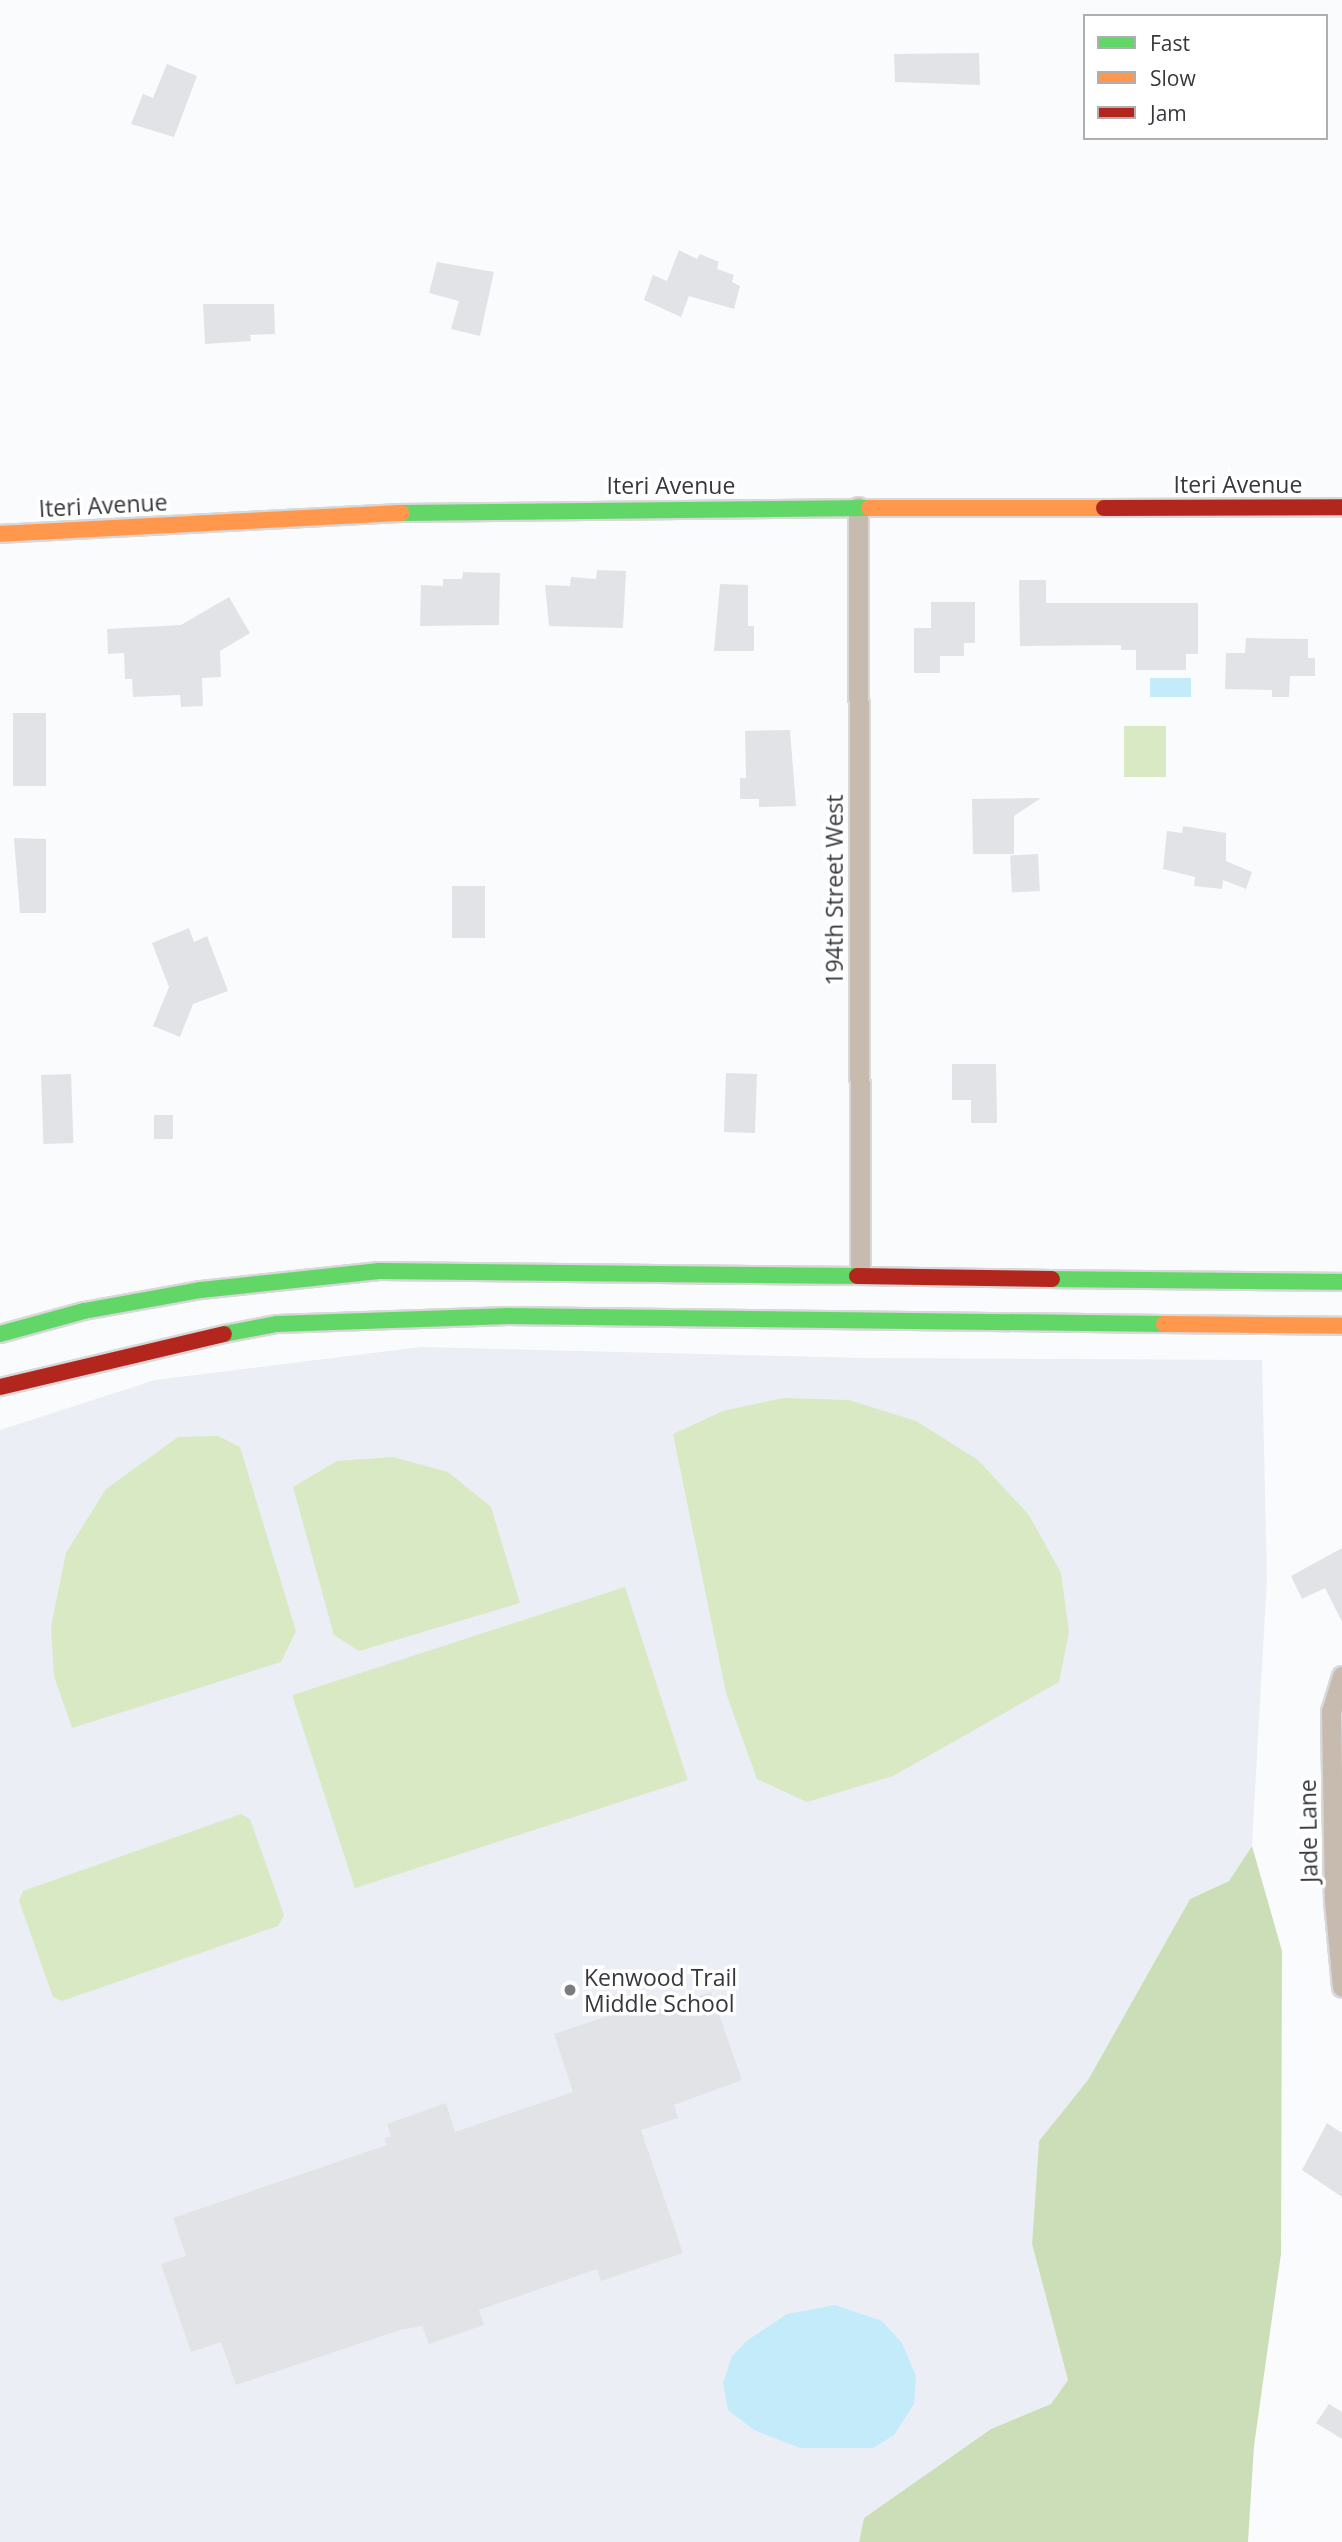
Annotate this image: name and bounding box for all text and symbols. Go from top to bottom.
legend [1083,14,1328,140]
text: Fast [1150,29,1190,57]
text: Slow [1150,64,1196,92]
text: Jam [1150,99,1187,127]
street label: Iteri Avenue [1174,470,1302,498]
street label: Iteri Avenue [607,471,735,499]
street label: Iteri Avenue [38,488,168,522]
street label: 194th Street West [820,794,848,986]
street label: Jade Lane [1293,1779,1323,1883]
place label: Kenwood Trail Middle School [584,1963,737,2017]
marker: Kenwood Trail Middle School [562,1982,578,1998]

